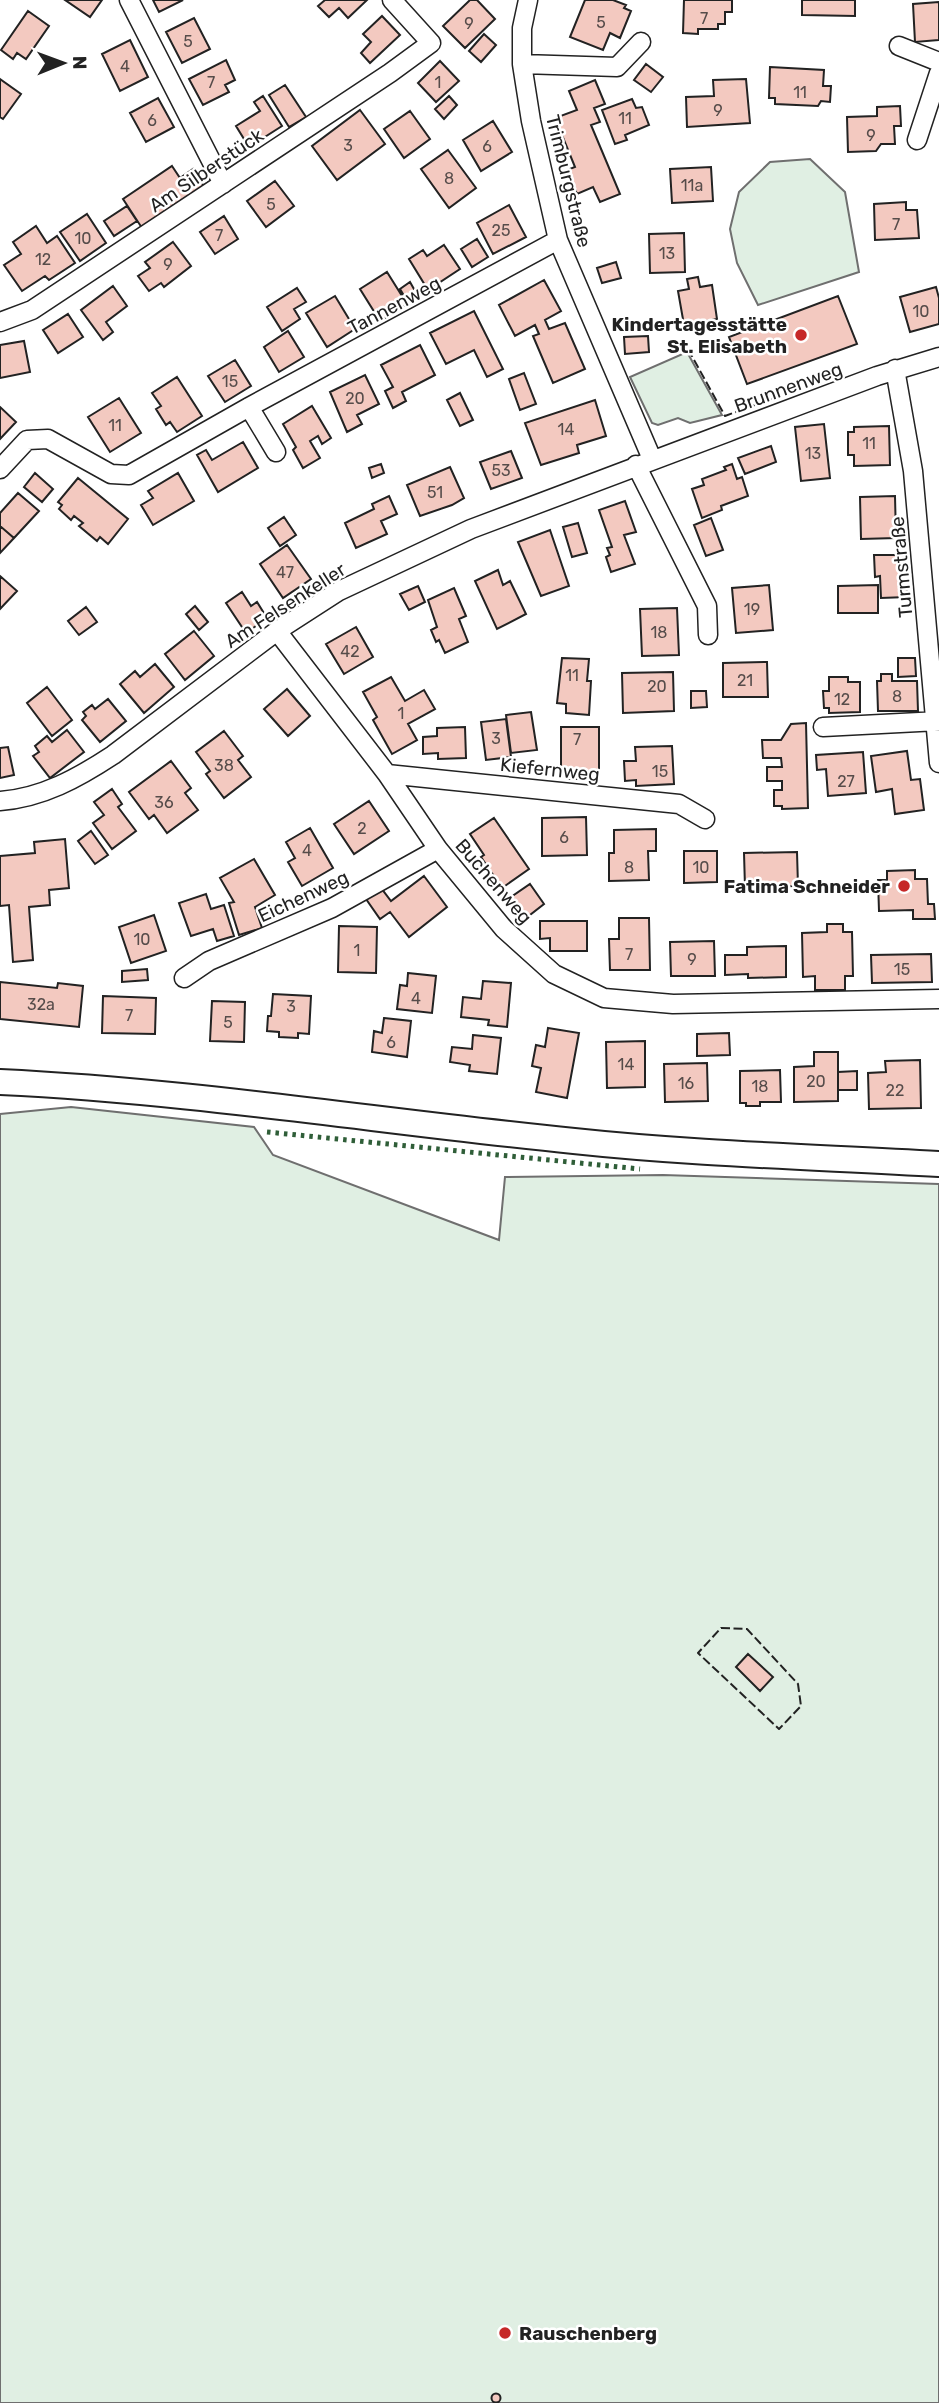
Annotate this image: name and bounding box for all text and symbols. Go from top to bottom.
house number: 7 [700,9,708,28]
house number: 5 [596,13,606,32]
house number: 9 [464,14,474,33]
north arrow [28,28,98,98]
house number: 5 [183,32,193,51]
text: N [68,56,91,70]
house number: 4 [120,57,130,76]
house number: 7 [207,73,215,92]
house number: 1 [435,73,441,92]
house number: 11 [793,83,807,102]
house number: 9 [713,101,723,120]
house number: 11 [618,109,632,128]
house number: 6 [147,111,157,130]
street label: Trimburgstraße [541,112,596,250]
street label: Am Silberstück [145,123,268,217]
house number: 9 [866,126,876,145]
house number: 3 [343,136,353,155]
house number: 6 [482,137,492,156]
house number: 8 [444,169,454,188]
house number: 11a [681,176,703,195]
house number: 5 [266,195,276,214]
house number: 7 [892,215,900,234]
house number: 25 [492,221,510,240]
house number: 7 [215,226,223,245]
house number: 10 [74,229,92,248]
house number: 13 [659,244,675,263]
house number: 12 [35,250,51,269]
house number: 9 [163,255,173,274]
street label: Tannenweg [344,271,445,339]
house number: 10 [912,302,930,321]
place label: Kindertagesstätte St. Elisabeth [611,313,787,358]
marker: Kindertagesstätte St. Elisabeth [793,327,809,343]
street label: Brunnenweg [731,357,845,418]
house number: 15 [222,372,238,391]
house number: 20 [345,389,365,408]
house number: 11 [108,416,122,435]
house number: 14 [558,420,574,439]
house number: 11 [862,434,876,453]
house number: 13 [805,444,821,463]
house number: 53 [491,461,511,480]
house number: 51 [427,483,443,502]
street label: Turmstraße [886,515,917,619]
street label: Am Felsenkeller [221,557,351,653]
house number: 47 [276,563,294,582]
house number: 19 [744,600,760,619]
house number: 18 [650,623,668,642]
house number: 42 [340,642,360,661]
house number: 11 [565,666,579,685]
house number: 21 [737,671,753,690]
house number: 20 [647,677,667,696]
house number: 8 [892,687,902,706]
house number: 12 [834,690,850,709]
house number: 1 [398,704,404,723]
house number: 3 [491,729,501,748]
house number: 7 [573,730,581,749]
street label: Kiefernweg [499,753,601,786]
house number: 38 [214,756,234,775]
house number: 15 [652,762,668,781]
house number: 27 [837,772,855,791]
house number: 36 [154,793,174,812]
house number: 2 [357,819,367,838]
house number: 6 [559,828,569,847]
street label: Buchenweg [450,834,537,929]
house number: 4 [302,841,312,860]
house number: 8 [624,858,634,877]
house number: 10 [692,858,710,877]
street label: Eichenweg [254,866,352,927]
place label: Fatima Schneider [724,875,890,898]
marker: Fatima Schneider [896,878,912,894]
house number: 10 [133,930,151,949]
house number: 1 [354,941,360,960]
house number: 7 [625,945,633,964]
house number: 9 [687,950,697,969]
house number: 15 [894,960,910,979]
house number: 4 [411,989,421,1008]
house number: 32a [27,995,55,1014]
house number: 3 [286,997,296,1016]
house number: 7 [125,1006,133,1025]
house number: 5 [223,1013,233,1032]
house number: 6 [386,1033,396,1052]
house number: 14 [618,1055,634,1074]
house number: 20 [806,1072,826,1091]
house number: 16 [678,1074,695,1093]
house number: 18 [751,1077,769,1096]
house number: 22 [886,1081,904,1100]
place label: Rauschenberg [519,2322,657,2345]
marker: Rauschenberg [497,2325,513,2341]

